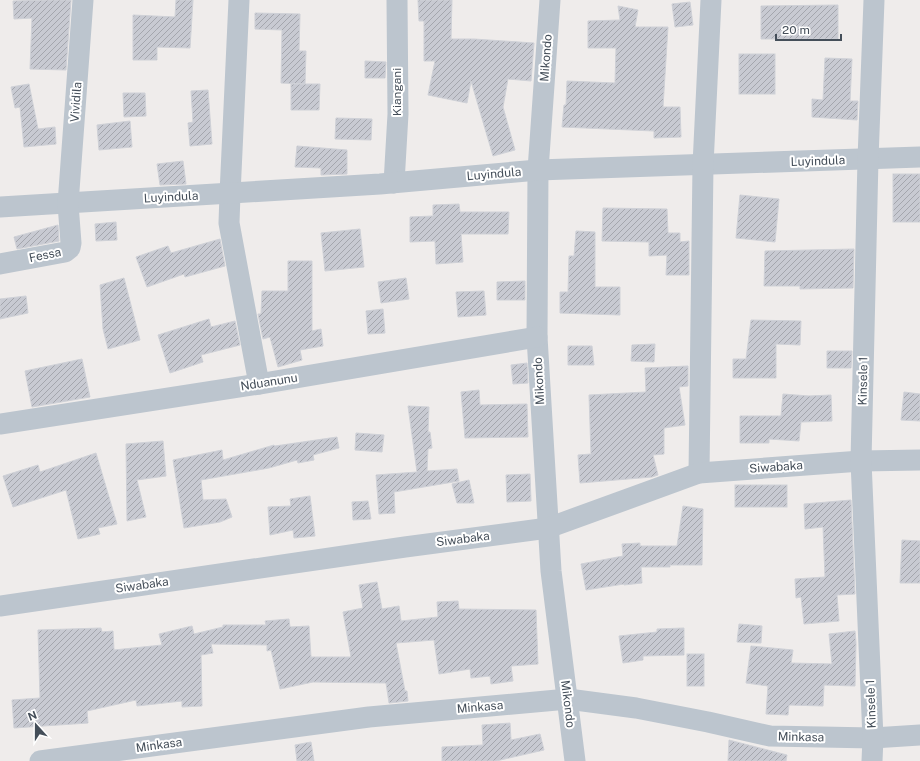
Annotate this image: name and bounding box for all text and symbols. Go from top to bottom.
scale bar [776,16,841,42]
text: 20 m [782,23,810,37]
street label: Mikondo [537,33,555,82]
street label: Kiangani [390,68,404,116]
street label: Vividila [68,81,84,123]
street label: Luyindula [790,153,846,169]
street label: Luyindula [466,165,522,183]
street label: Luyindula [143,189,199,205]
street label: Fessa [28,245,62,265]
street label: Kinsele 1 [856,356,870,406]
street label: Mikondo [531,357,547,405]
street label: Nduanunu [239,371,299,393]
street label: Siwabaka [749,458,803,476]
street label: Siwabaka [435,529,491,549]
street label: Siwabaka [114,574,170,596]
street label: Mikondo [558,679,578,729]
street label: Kinsele 1 [863,679,879,729]
street label: Minkasa [456,698,504,716]
north arrow [16,705,56,745]
text: N [26,709,39,723]
street label: Minkasa [778,730,824,744]
street label: Minkasa [135,735,183,755]

